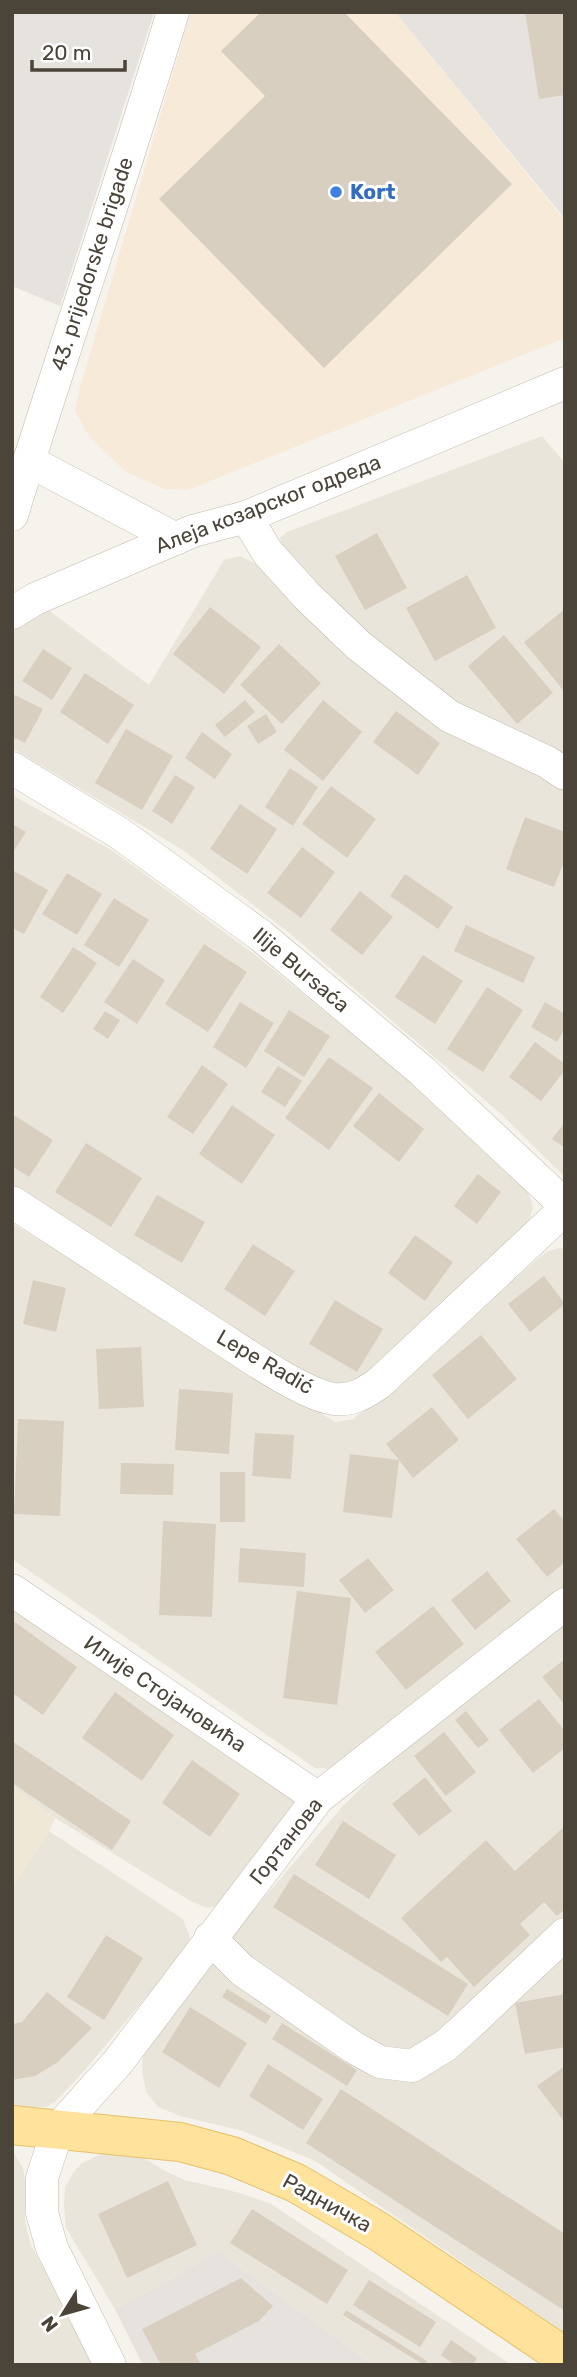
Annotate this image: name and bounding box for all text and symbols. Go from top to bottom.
scale bar [32,28,124,72]
text: 20 m [42,40,91,65]
street label: 43. prijedorske brigade [45,154,138,374]
place label: Kort [350,179,396,204]
marker: Kort [328,184,344,200]
street label: Алеја козарског одреда [152,449,384,558]
street label: Ilije Bursaća [248,922,355,1017]
street label: Lepe Radić [213,1324,318,1399]
street label: Илије Стојановића [79,1630,251,1757]
street label: Гортанова [244,1792,327,1889]
street label: Радничка [278,2168,376,2237]
north arrow [28,2279,98,2349]
text: N [37,2312,63,2336]

